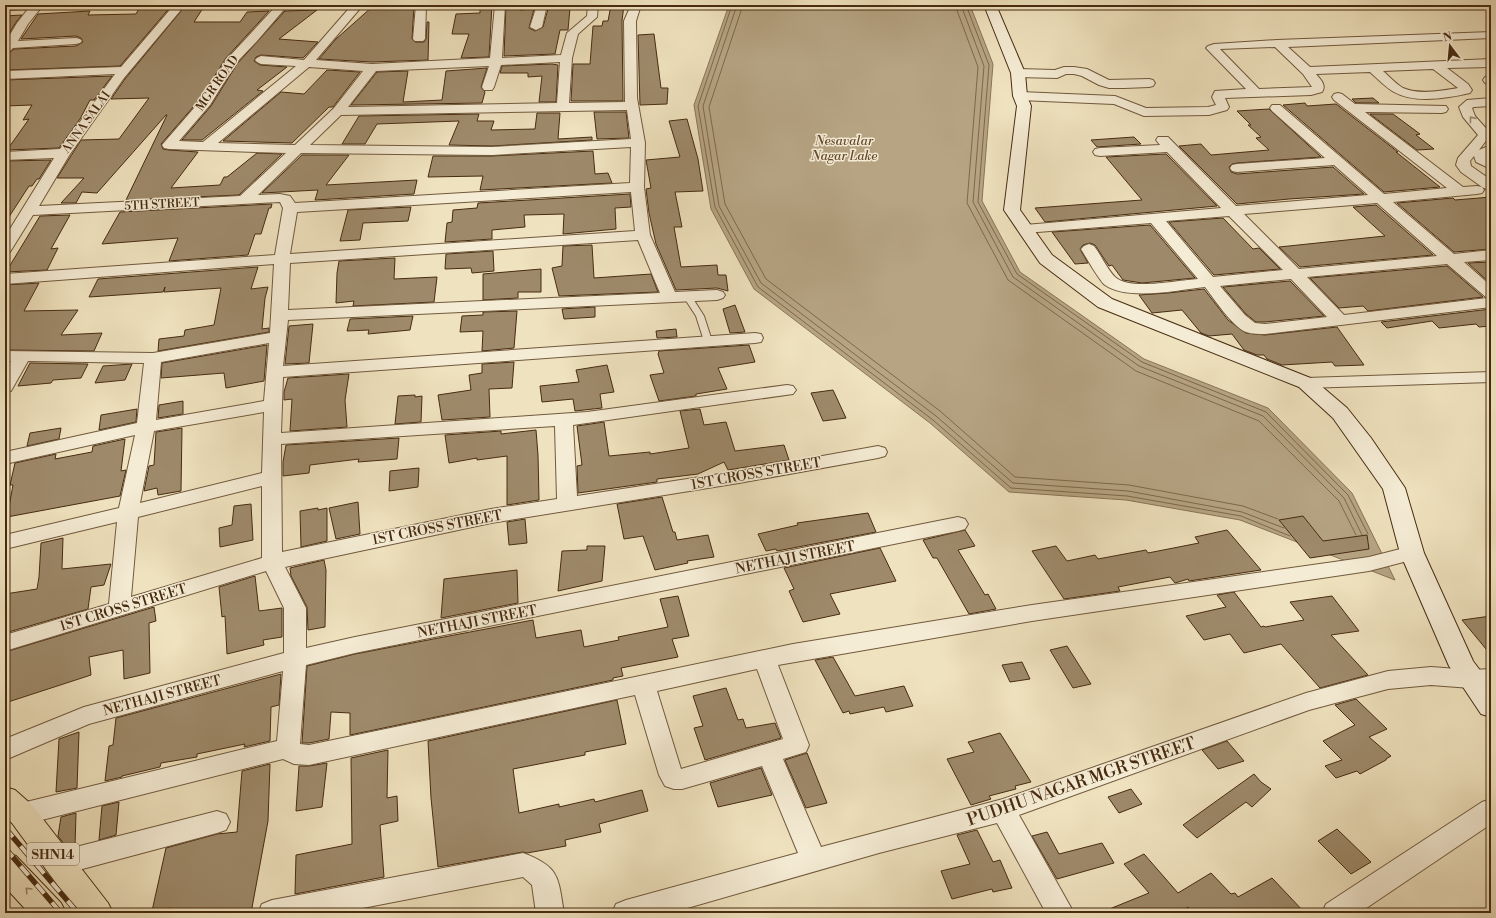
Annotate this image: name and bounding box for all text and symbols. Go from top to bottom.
north arrow [1430,26,1470,66]
text: N [1441,29,1454,45]
street label: MGR ROAD [193,52,242,114]
street label: ANNA SALAI [58,88,114,157]
one-way arrow [1469,116,1476,123]
water label: Nesavalar Nagar Lake [810,133,877,164]
street label: 5TH STREET [124,195,201,214]
street label: 1ST CROSS STREET [689,454,823,494]
street label: 1ST CROSS STREET [371,507,504,549]
street label: NETHAJI STREET [734,538,857,578]
street label: 1ST CROSS STREET [57,580,189,636]
street label: NETHAJI STREET [416,602,539,642]
street label: NETHAJI STREET [101,671,223,720]
street label: PUDHU NAGAR MGR STREET [964,732,1199,831]
road number: SHN14 [27,843,79,865]
one-way arrow [25,887,33,895]

